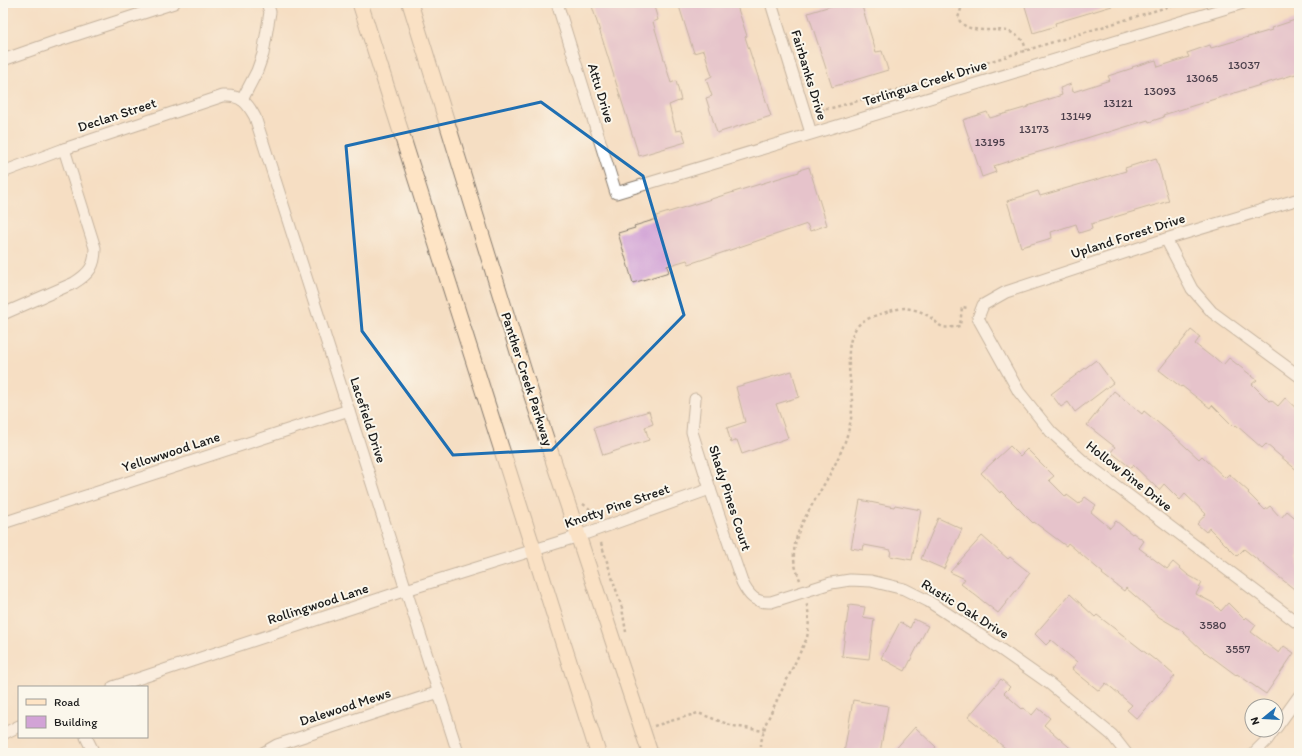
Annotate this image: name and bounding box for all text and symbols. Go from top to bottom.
street label: Fairbanks Drive [787,28,831,123]
street label: Terlingua Creek Drive [861,56,989,110]
house number: 13037 [1228,58,1260,72]
street label: Attu Drive [584,61,618,125]
house number: 13065 [1186,71,1218,85]
house number: 13093 [1144,84,1177,98]
street label: Declan Street [76,94,158,136]
house number: 13121 [1103,96,1133,110]
house number: 13149 [1060,109,1092,123]
house number: 13173 [1019,122,1050,136]
house number: 13195 [975,135,1005,149]
street label: Upland Forest Drive [1069,209,1188,262]
street label: Panther Creek Parkway [497,310,557,449]
street label: Lacefield Drive [346,375,390,466]
street label: Yellowwood Lane [120,428,223,476]
street label: Hollow Pine Drive [1082,437,1176,515]
street label: Shady Pines Court [705,443,755,553]
street label: Knotty Pine Street [562,480,672,532]
street label: Rustic Oak Drive [918,575,1012,643]
street label: Rollingwood Lane [265,580,371,628]
house number: 3580 [1200,618,1226,632]
house number: 3557 [1225,642,1251,656]
street label: Dalewood Mews [297,684,393,730]
legend [18,686,148,738]
text: Road [54,695,80,709]
north arrow [1244,698,1284,738]
text: Building [54,715,98,729]
text: N [1248,715,1262,726]

